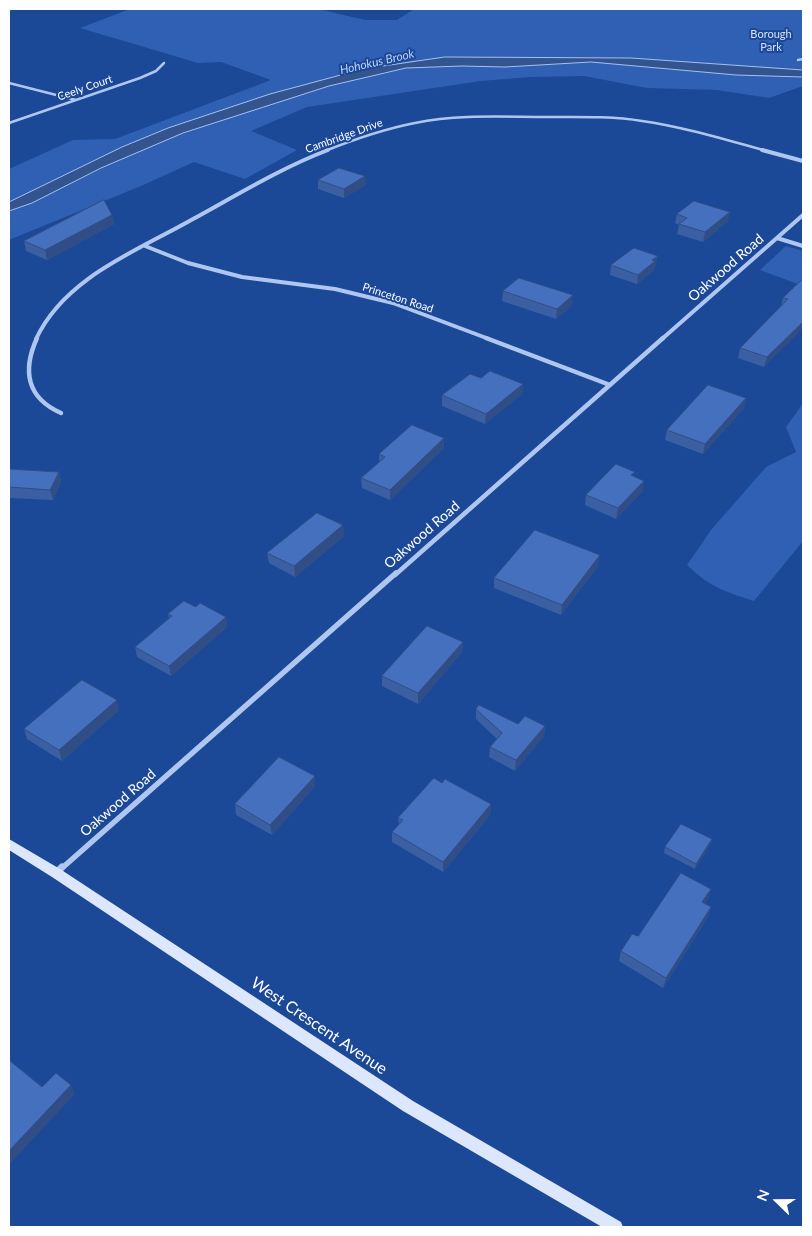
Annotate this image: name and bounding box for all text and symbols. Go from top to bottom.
park label: Borough Park [750,27,792,53]
water label: Hohokus Brook [338,46,416,78]
street label: Ceely Court [56,72,114,104]
street label: Cambridge Drive [304,116,384,156]
street label: Oakwood Road [685,231,767,305]
street label: Princeton Road [361,280,435,316]
street label: Oakwood Road [381,498,463,572]
street label: Oakwood Road [77,766,159,840]
street label: West Crescent Avenue [247,973,391,1079]
north arrow [752,1176,802,1226]
text: N [753,1187,773,1203]

